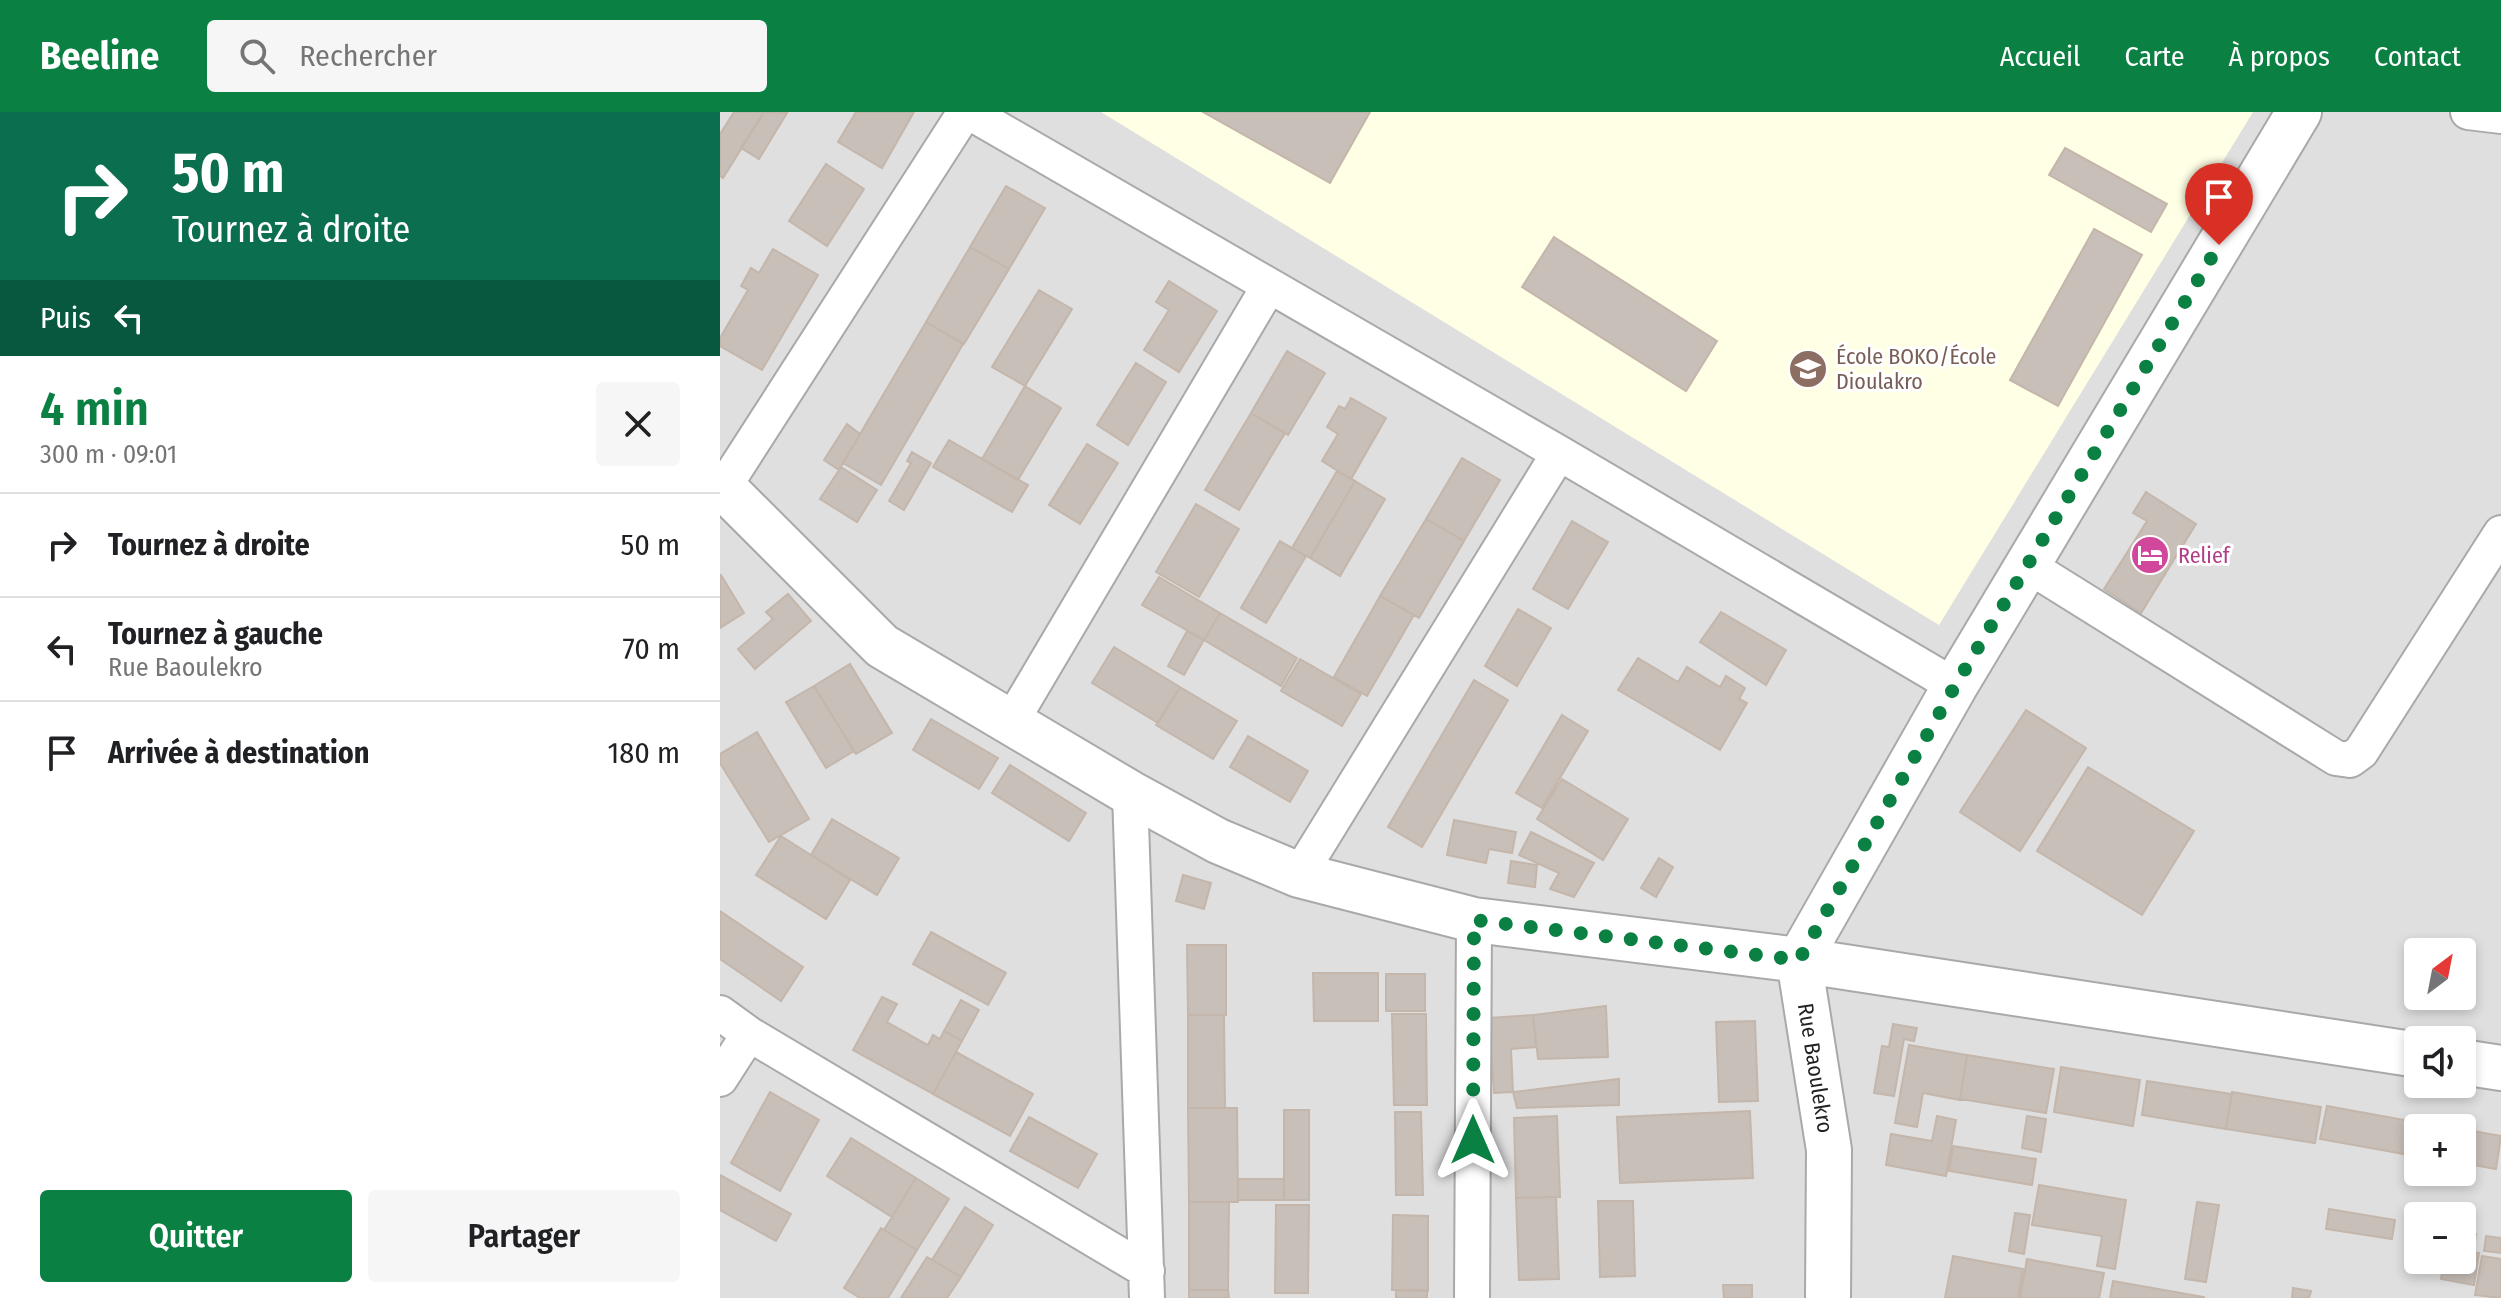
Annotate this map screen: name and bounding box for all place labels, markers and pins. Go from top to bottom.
pin [2185,163,2253,245]
place label: École BOKO/École Dioulakro [1836,343,1997,395]
school or university icon: École BOKO/École Dioulakro [1787,348,1829,390]
hotel icon: Relief [2129,534,2171,576]
place label: Relief [2178,542,2231,569]

